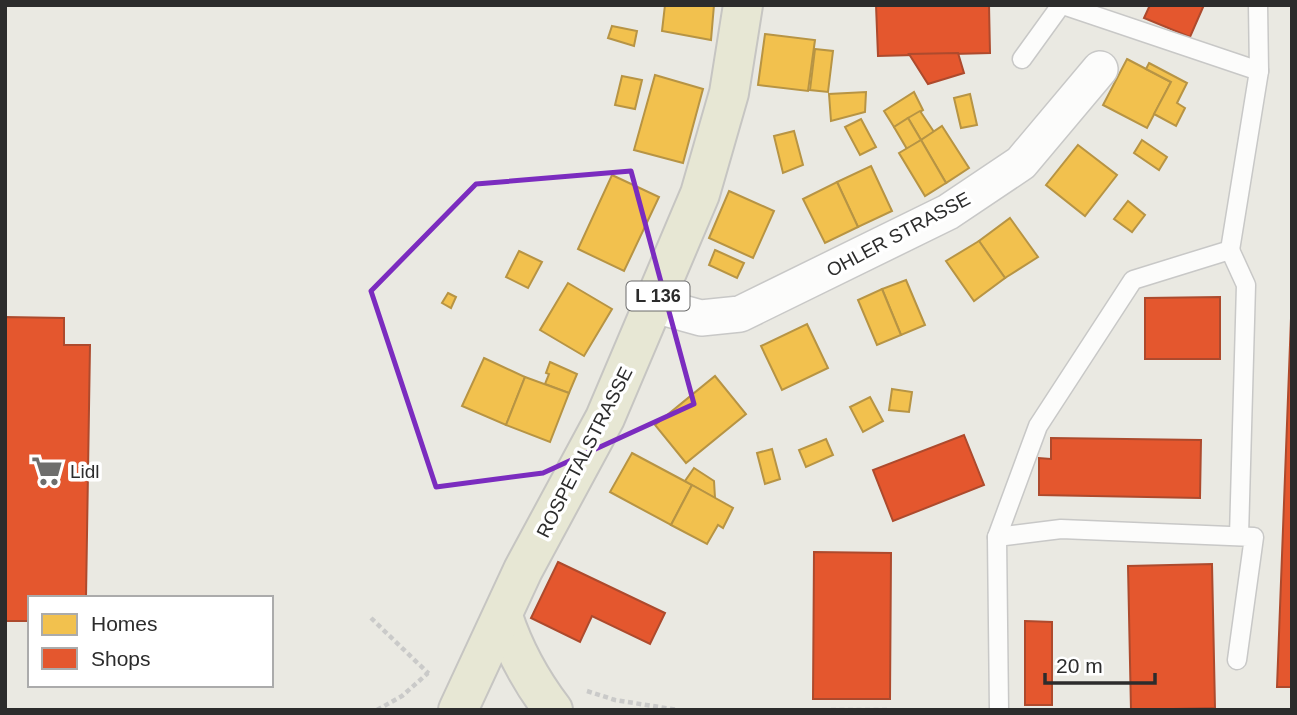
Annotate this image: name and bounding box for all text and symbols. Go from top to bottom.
street label: OHLER STRASSE [823,188,974,281]
road number: L 136 [626,282,690,310]
street label: ROSPETALSTRASSE [532,363,637,541]
supermarket icon: Lidl [30,454,64,488]
place label: Lidl [70,461,100,482]
legend [28,596,273,687]
text: Homes [91,612,158,635]
scale bar [1045,642,1155,686]
text: Shops [91,647,151,670]
text: 20 m [1056,654,1103,677]

